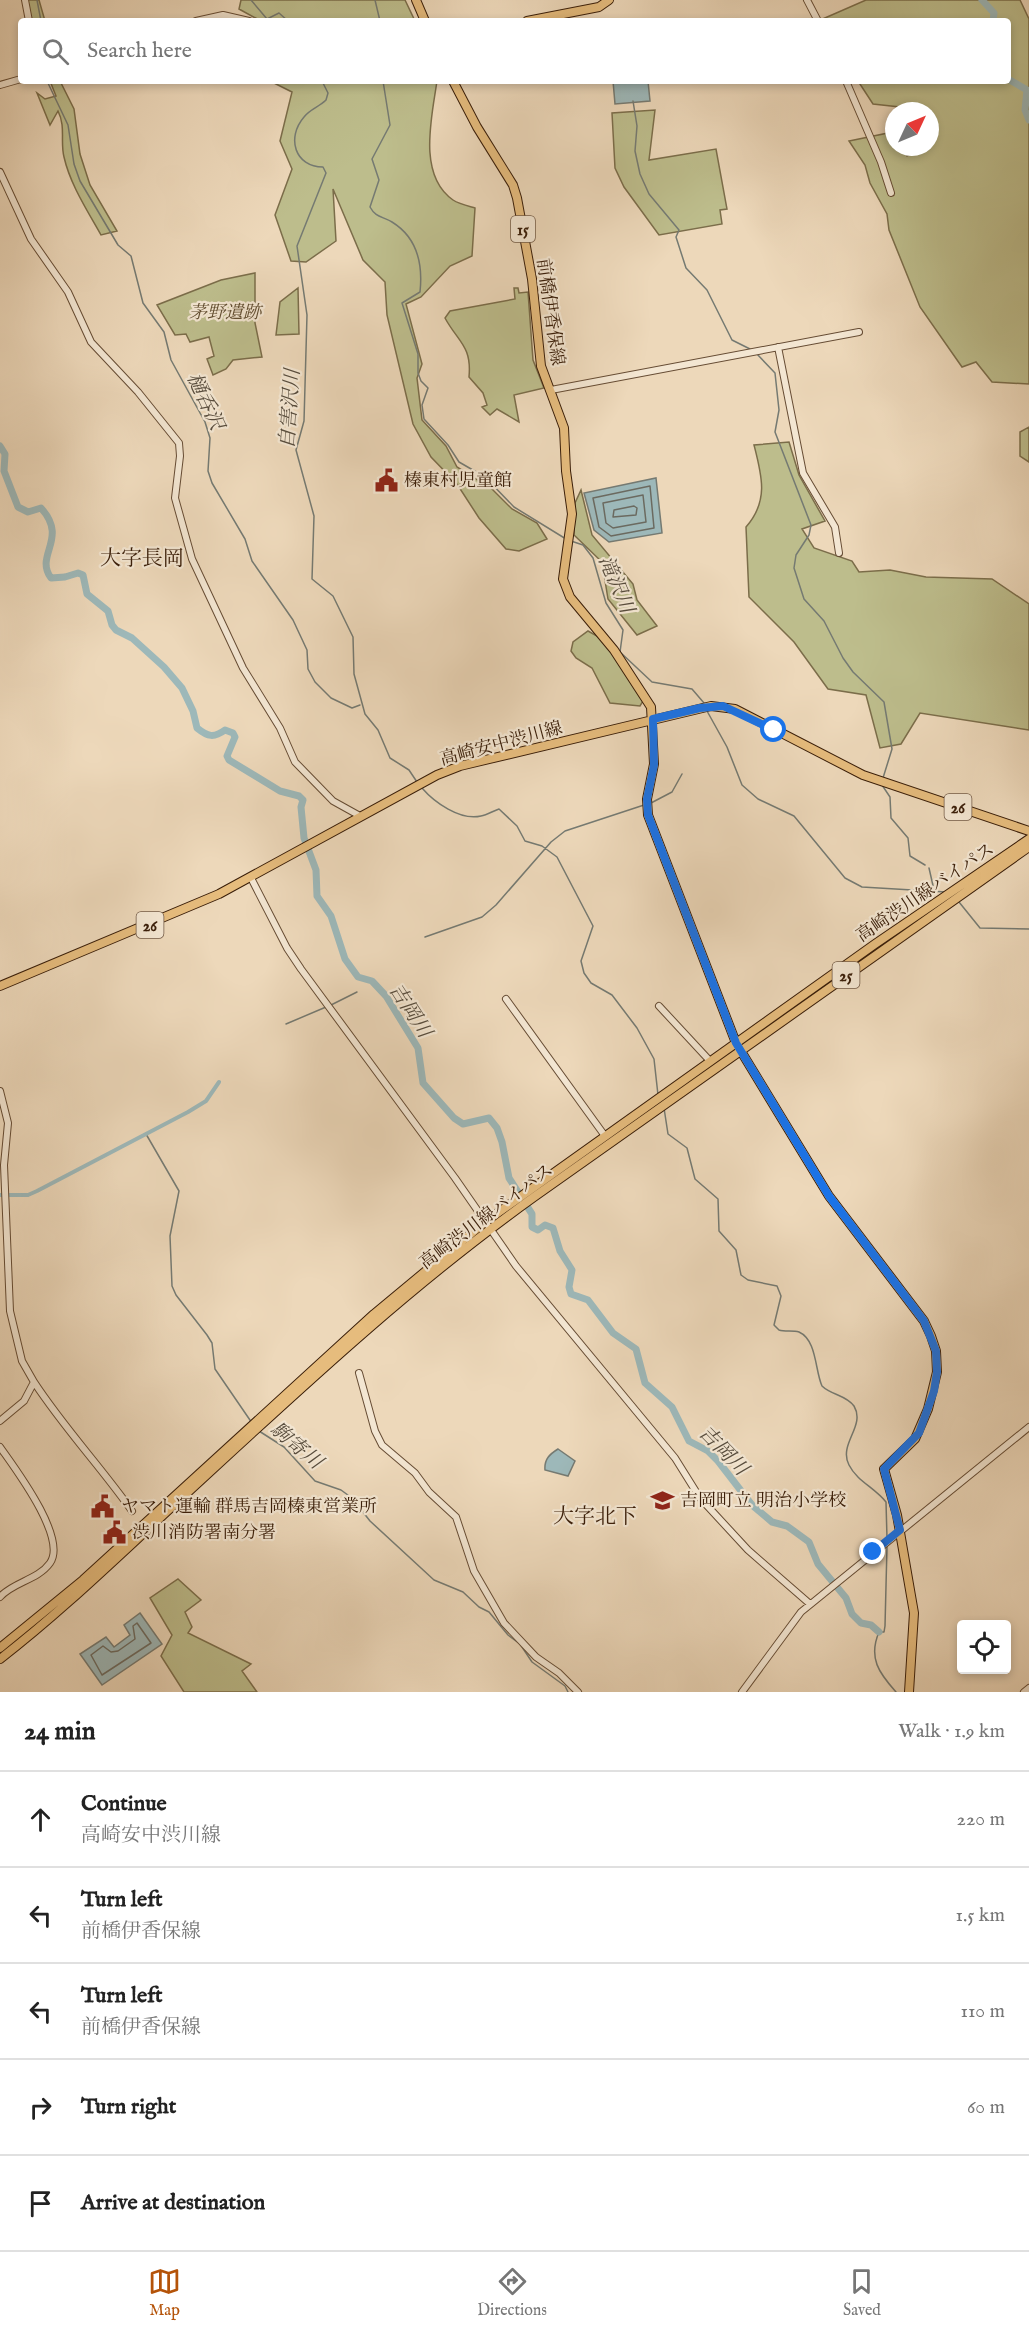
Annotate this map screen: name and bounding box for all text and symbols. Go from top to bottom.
search box [18,18,1011,84]
icon: search [39,35,72,68]
text: Search here [87,37,192,65]
north arrow [885,102,939,156]
road number: 15 [511,216,535,242]
street label: 前橋伊香保線 [531,257,568,367]
park label: 茅野遺跡 [189,302,264,325]
water label: 自害沢川 [275,366,306,450]
water label: 樋呑沢 [181,369,230,437]
public building icon: 榛東村児童館 [373,467,399,493]
place label: 榛東村児童館 [404,470,512,493]
district label: 大字長岡 [100,546,184,573]
water label: 滝沢川 [592,552,640,619]
route start [760,716,786,742]
street label: 高崎安中渋川線 [438,717,565,772]
road number: 26 [944,794,972,820]
street label: 高崎渋川線バイパス [852,839,999,948]
road number: 26 [136,912,164,938]
road number: 25 [832,962,860,988]
water label: 吉岡川 [383,979,438,1044]
street label: 高崎渋川線バイパス [415,1159,558,1275]
water label: 駒寄川 [265,1417,329,1476]
water label: 吉岡川 [693,1421,754,1483]
school or university icon: 吉岡町立 明治小学校 [649,1487,675,1513]
place label: 吉岡町立 明治小学校 [680,1490,846,1513]
public building icon: ヤマト運輸 群馬吉岡榛東営業所 [90,1493,116,1519]
place label: ヤマト運輸 群馬吉岡榛東営業所 [121,1496,377,1519]
district label: 大字北下 [553,1504,637,1531]
public building icon: 渋川消防署南分署 [101,1519,127,1545]
place label: 渋川消防署南分署 [132,1522,276,1545]
route end [859,1538,885,1564]
map controls [957,1620,1011,1674]
button: locate [957,1620,1011,1674]
text: 24 min [24,1715,96,1748]
text: Walk · 1.9 km [898,1719,1005,1744]
text: Continue [81,1790,167,1818]
icon: ahead [24,1803,57,1836]
text: 220 m [957,1807,1005,1832]
text: 高崎安中渋川線 [81,1823,221,1848]
text: Turn left [81,1886,163,1914]
icon: left [24,1899,57,1932]
text: 1.5 km [955,1903,1005,1928]
text: 前橋伊香保線 [81,1919,201,1944]
text: Turn left [81,1982,163,2010]
icon: left [24,1995,57,2028]
text: 110 m [961,1999,1005,2024]
text: 前橋伊香保線 [81,2015,201,2040]
icon: right [24,2091,57,2124]
text: Turn right [81,2093,176,2121]
text: 60 m [967,2095,1005,2120]
icon: arrive [24,2187,57,2220]
text: Arrive at destination [81,2189,265,2217]
tab: Map [148,2265,181,2321]
tab: Directions [477,2265,547,2321]
tab: Saved [843,2265,881,2321]

